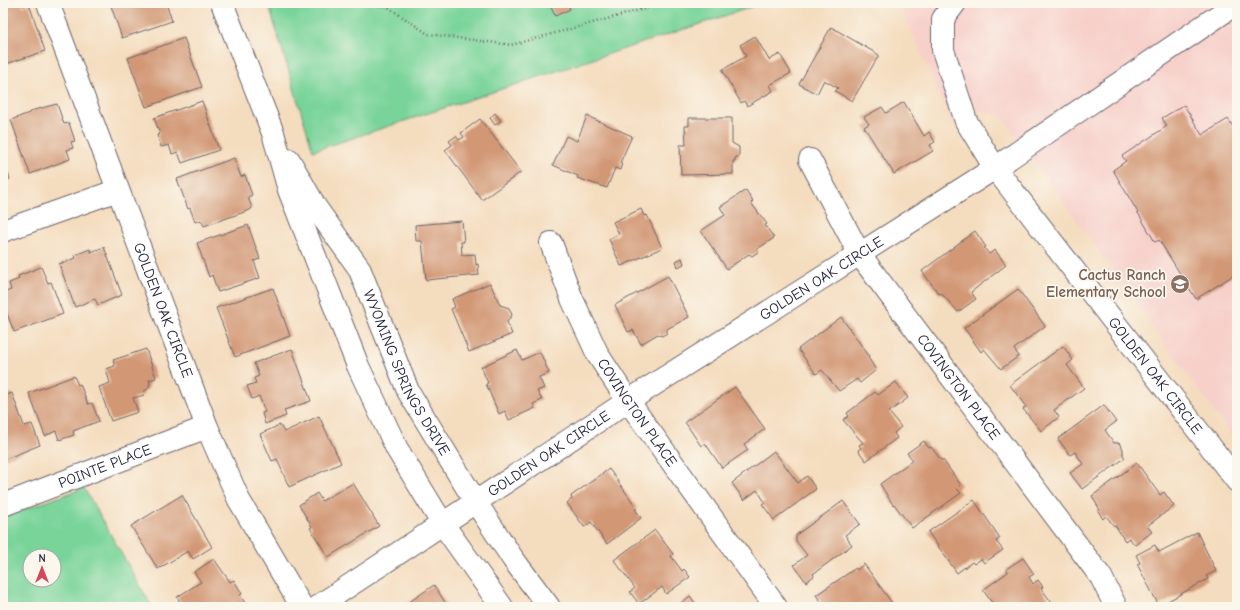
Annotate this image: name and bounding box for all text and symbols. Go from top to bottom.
street label: GOLDEN OAK CIRCLE [756,232,886,324]
street label: GOLDEN OAK CIRCLE [130,240,197,380]
place label: Cactus Ranch Elementary School [1046,266,1166,301]
school or university icon: Cactus Ranch Elementary School [1169,273,1191,295]
street label: WYOMING SPRINGS DRIVE [360,287,454,459]
street label: GOLDEN OAK CIRCLE [1105,313,1206,438]
street label: COVINGTON PLACE [913,330,1004,443]
street label: COVINGTON PLACE [594,355,681,470]
street label: GOLDEN OAK CIRCLE [484,407,613,500]
street label: POINTE PLACE [56,440,154,492]
north arrow [22,548,62,588]
text: N [38,552,46,565]

